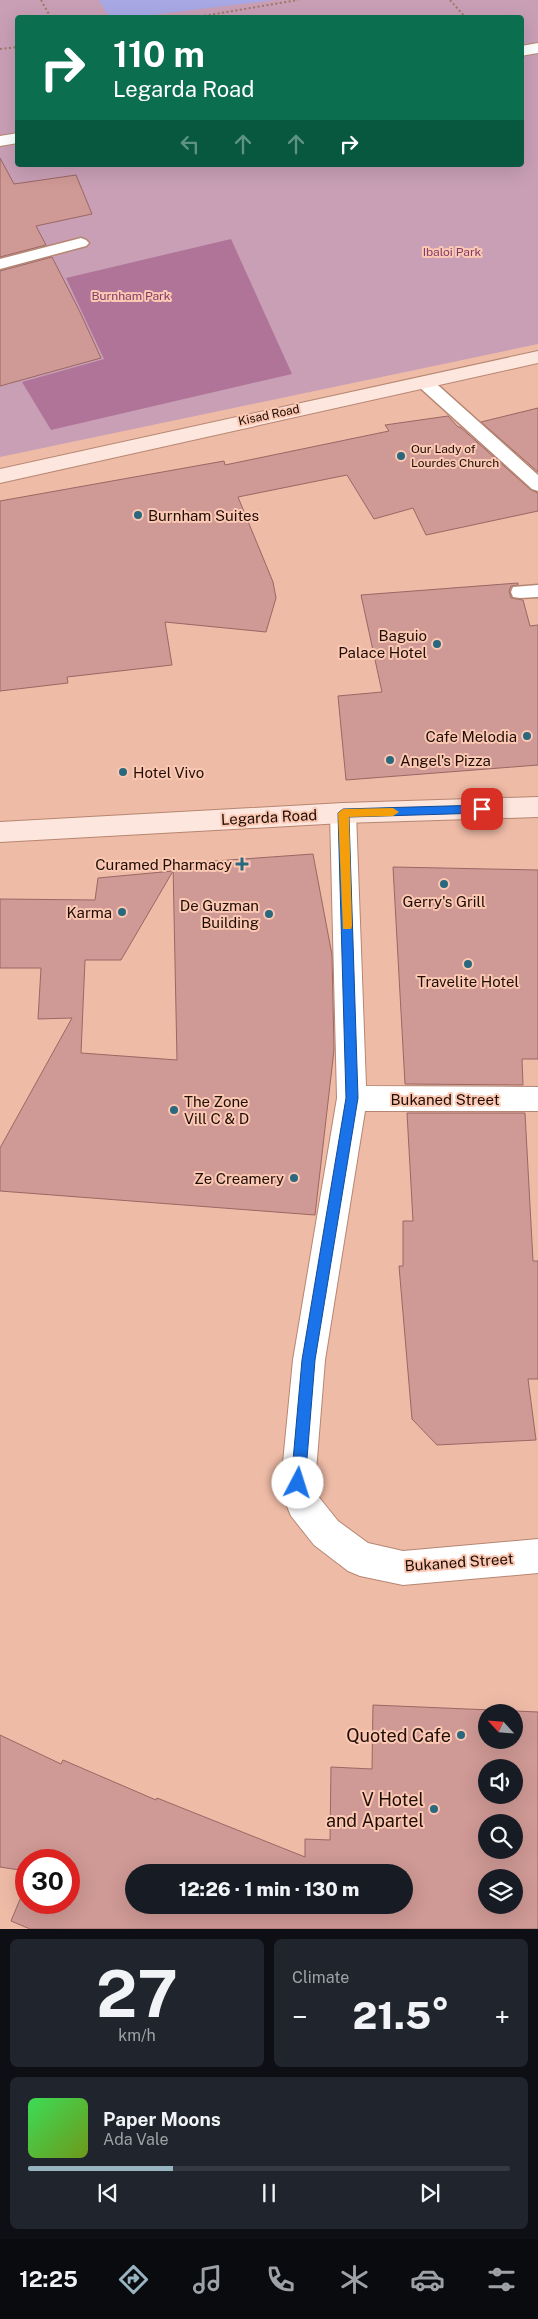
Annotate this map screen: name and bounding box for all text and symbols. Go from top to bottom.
text: 110 m [113,34,205,75]
icon: right [30,35,95,100]
text: Legarda Road [113,76,254,102]
icon: left [176,130,204,158]
icon: ahead [229,130,257,158]
icon: ahead [282,130,310,158]
icon: right [335,130,363,158]
park label: Ibaloi Park [423,245,482,259]
park label: Burnham Park [91,289,171,303]
street label: Kisad Road [237,402,301,428]
place label: Our Lady of Lourdes Church [411,442,499,470]
marker: Our Lady of Lourdes Church [395,450,407,462]
place label: Burnham Suites [148,507,259,524]
marker: Burnham Suites [132,509,144,521]
place label: Baguio Palace Hotel [338,627,427,661]
marker: Baguio Palace Hotel [431,638,443,650]
place label: Cafe Melodia [425,728,517,745]
marker: Cafe Melodia [521,730,533,742]
place label: Angel's Pizza [400,752,491,769]
marker: Angel's Pizza [384,754,396,766]
place label: Hotel Vivo [133,764,204,781]
marker: Hotel Vivo [117,766,129,778]
pin [461,788,503,830]
icon: arrive [468,795,496,823]
street label: Legarda Road [220,806,318,828]
place label: Curamed Pharmacy [95,856,232,873]
marker: Curamed Pharmacy [236,858,248,870]
marker: Gerry's Grill [438,878,450,890]
place label: Gerry's Grill [403,893,485,910]
place label: De Guzman Building [180,897,259,931]
place label: Karma [66,904,112,921]
marker: Karma [116,906,128,918]
marker: De Guzman Building [263,908,275,920]
marker: Travelite Hotel [462,958,474,970]
place label: Travelite Hotel [417,973,519,990]
street label: Bukaned Street [391,1091,500,1108]
place label: The Zone Vill C & D [184,1093,249,1127]
marker: The Zone Vill C & D [168,1104,180,1116]
place label: Ze Creamery [194,1170,284,1187]
marker: Ze Creamery [288,1172,300,1184]
position arrow [271,1456,323,1508]
street label: Bukaned Street [404,1550,514,1574]
north arrow [478,1704,522,1749]
map controls [478,1704,523,1914]
place label: Quoted Cafe [346,1725,451,1746]
marker: Quoted Cafe [455,1729,467,1741]
button: sound [478,1759,523,1804]
place label: V Hotel and Apartel [326,1789,424,1831]
marker: V Hotel and Apartel [428,1803,440,1815]
button: search [478,1814,523,1859]
speed limit sign: 30 [15,1849,80,1914]
button: layers [478,1869,523,1914]
text: 12:26 · 1 min · 130 m [179,1878,359,1900]
text: 27 [96,1955,178,2032]
text: Climate [292,1968,349,1987]
text: 21.5° [353,1993,449,2038]
text: − [292,2000,308,2033]
text: + [494,2000,510,2033]
text: km/h [118,2026,156,2045]
text: Paper Moons [103,2108,221,2130]
text: Ada Vale [103,2130,168,2149]
icon: previous [94,2179,122,2207]
icon: pause [255,2179,283,2207]
icon: next [416,2179,444,2207]
icon: directions [116,2262,151,2297]
icon: music [190,2262,225,2297]
icon: phone [263,2262,298,2297]
icon: climate [337,2262,372,2297]
icon: car [410,2262,445,2297]
icon: filters [484,2262,519,2297]
text: 12:25 [19,2266,78,2292]

